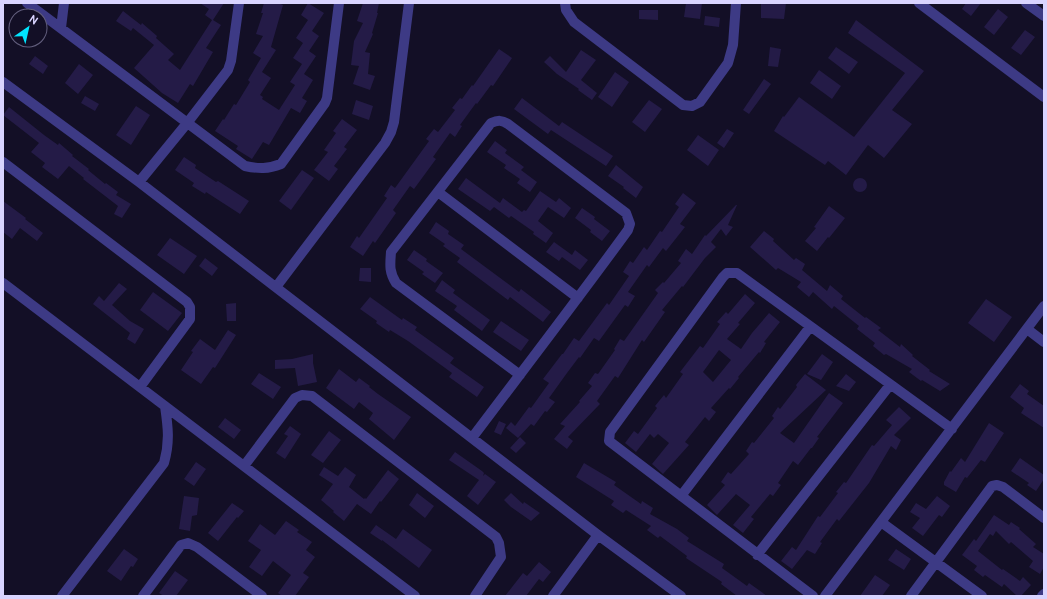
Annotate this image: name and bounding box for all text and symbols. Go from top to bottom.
north arrow [8,8,48,48]
text: N [26,12,41,28]

